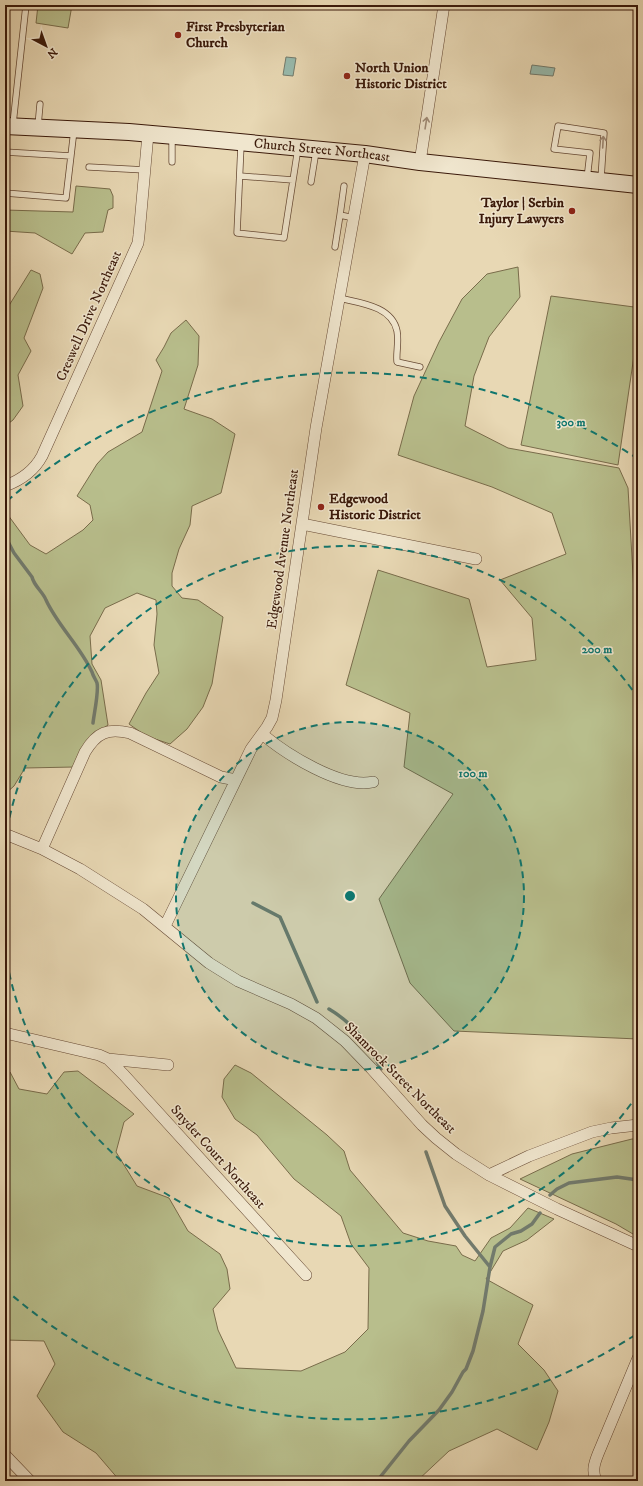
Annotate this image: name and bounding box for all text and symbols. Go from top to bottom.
place label: First Presbyterian Church [186,18,286,52]
north arrow [26,26,66,66]
marker: First Presbyterian Church [173,30,183,40]
text: N [44,45,60,61]
place label: North Union Historic District [355,59,447,93]
marker: North Union Historic District [342,71,352,81]
one-way arrow [422,117,430,130]
street label: Church Street Northeast [253,134,392,167]
one-way arrow [599,136,607,149]
place label: Taylor | Serbin Injury Lawyers [479,194,565,228]
marker: Taylor | Serbin Injury Lawyers [567,206,577,216]
street label: Creswell Drive Northeast [52,247,126,384]
text: 300 m [557,415,585,430]
street label: Edgewood Avenue Northeast [263,467,303,630]
place label: Edgewood Historic District [329,490,421,524]
marker: Edgewood Historic District [316,502,326,512]
text: 200 m [582,642,612,657]
text: 100 m [459,766,487,781]
centre of rings [343,889,357,903]
street label: Shamrock Street Northeast [340,1018,460,1138]
street label: Snyder Court Northeast [167,1101,270,1213]

